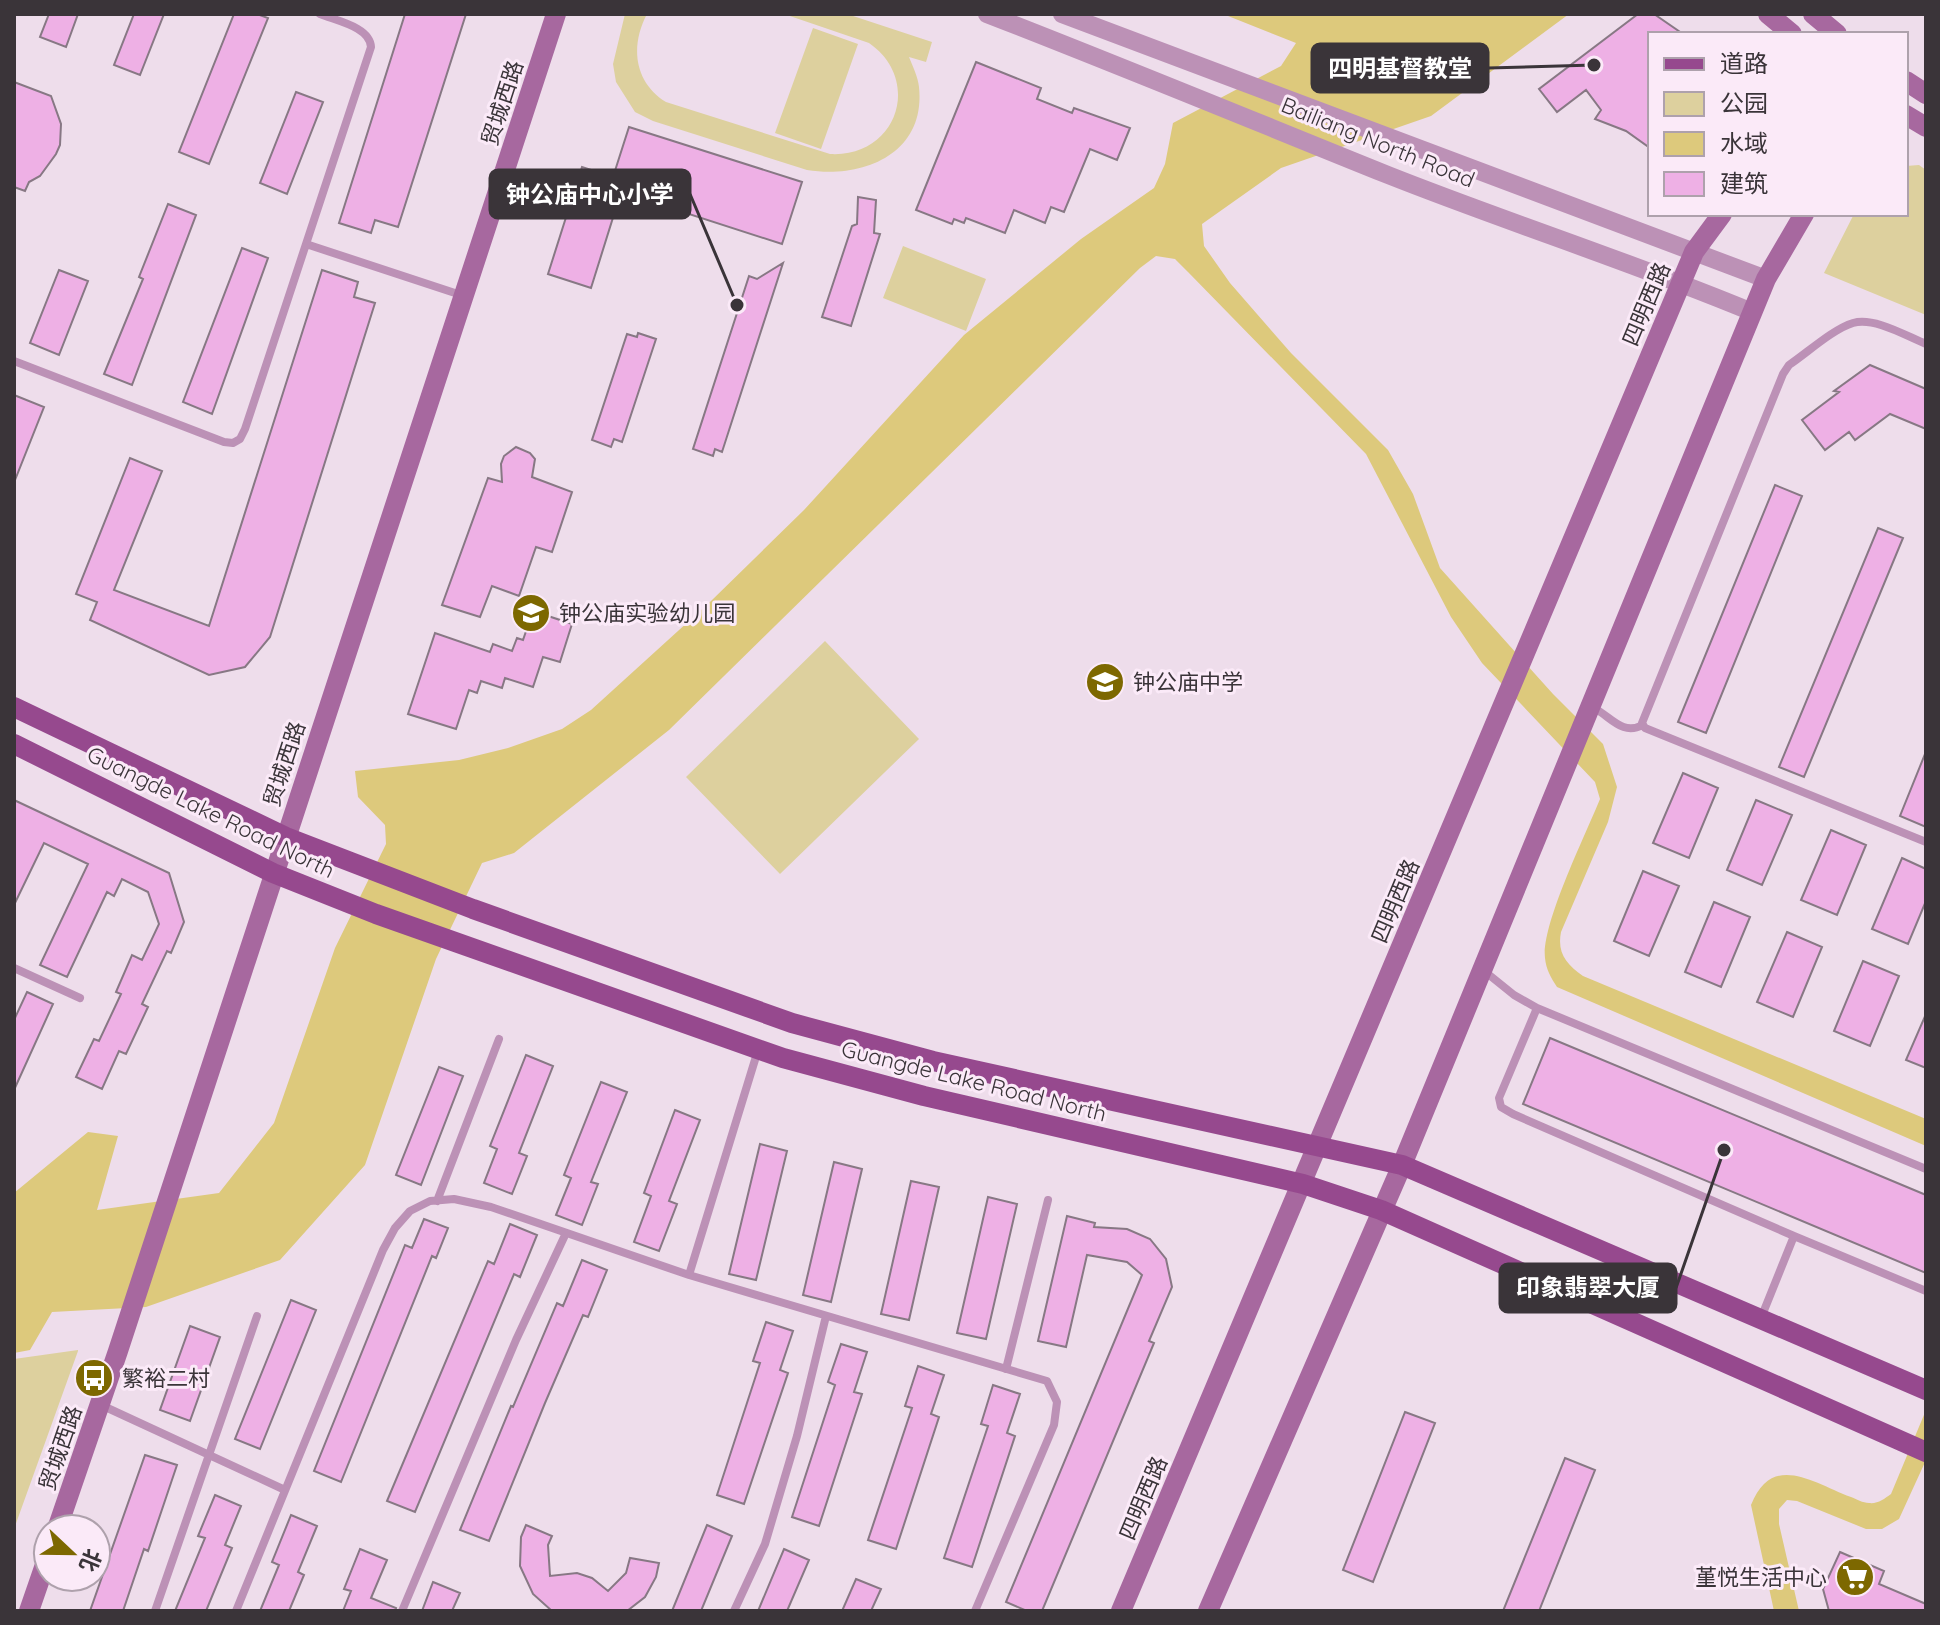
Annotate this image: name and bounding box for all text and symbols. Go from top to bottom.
legend [1648,32,1908,216]
callout: 四明基督教堂 [1312,44,1488,92]
text: 道路 [1720,48,1768,78]
text: 四明基督教堂 [1328,53,1472,83]
street label: 贸城西路 [475,57,529,149]
text: 公园 [1720,88,1768,118]
street label: Bailiang North Road [1277,90,1479,194]
text: 水域 [1720,128,1768,158]
text: 建筑 [1720,168,1768,198]
callout: 钟公庙中心小学 [490,170,690,218]
text: 钟公庙中心小学 [506,179,674,209]
street label: 四明西路 [1616,258,1676,350]
school or university icon: 钟公庙实验幼儿园 [510,592,552,634]
place label: 钟公庙实验幼儿园 [559,599,735,627]
school or university icon: 钟公庙中学 [1084,661,1126,703]
place label: 钟公庙中学 [1133,668,1243,696]
street label: 贸城西路 [257,718,311,810]
street label: Guangde Lake Road North [83,740,339,884]
street label: 四明西路 [1365,855,1425,947]
street label: Guangde Lake Road North [839,1035,1109,1127]
callout: 印象翡翠大厦 [1500,1264,1676,1312]
text: 印象翡翠大厦 [1516,1272,1660,1302]
bus stop icon: 繁裕二村 [73,1357,115,1399]
place label: 繁裕二村 [122,1364,210,1392]
street label: 贸城西路 [32,1402,88,1494]
street label: 四明西路 [1113,1452,1173,1544]
north arrow [32,1513,112,1593]
text: 北 [73,1545,108,1576]
supermarket icon: 堇悦生活中心 [1834,1556,1876,1598]
place label: 堇悦生活中心 [1695,1563,1827,1591]

